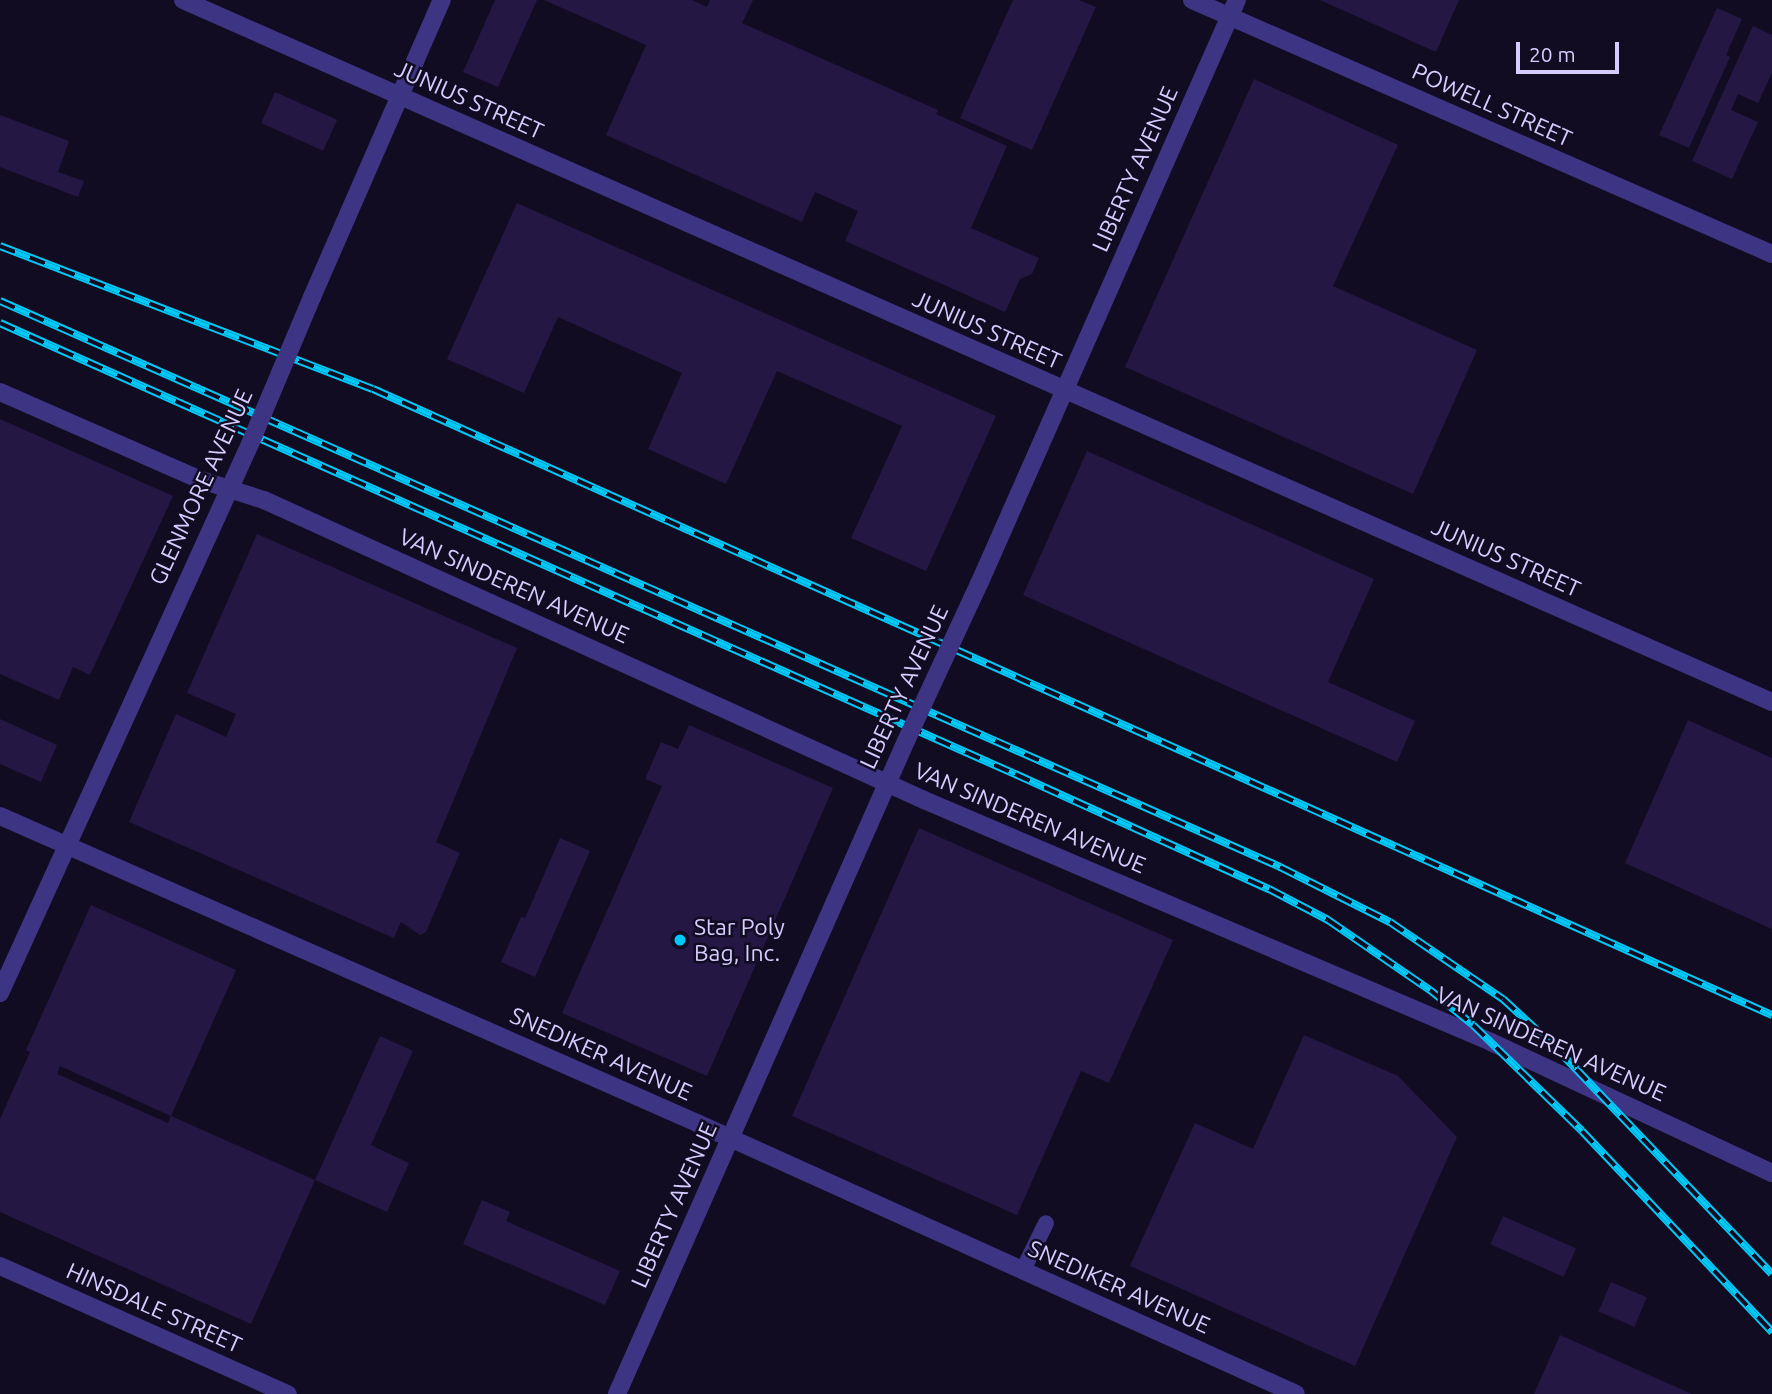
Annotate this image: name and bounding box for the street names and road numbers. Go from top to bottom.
street label: JUNIUS STREET [390,55,548,145]
street label: POWELL STREET [1408,57,1576,153]
street label: LIBERTY AVENUE [1086,82,1184,256]
street label: JUNIUS STREET [908,285,1066,375]
street label: GLENMORE AVENUE [143,385,259,589]
street label: JUNIUS STREET [1427,513,1585,603]
street label: VAN SINDEREN AVENUE [395,523,633,649]
street label: LIBERTY AVENUE [854,601,954,773]
street label: VAN SINDEREN AVENUE [910,757,1150,879]
street label: VAN SINDEREN AVENUE [1432,981,1670,1107]
street label: SNEDIKER AVENUE [506,1001,696,1107]
street label: LIBERTY AVENUE [625,1118,723,1292]
street label: SNEDIKER AVENUE [1024,1234,1214,1340]
street label: HINSDALE STREET [62,1257,246,1359]

